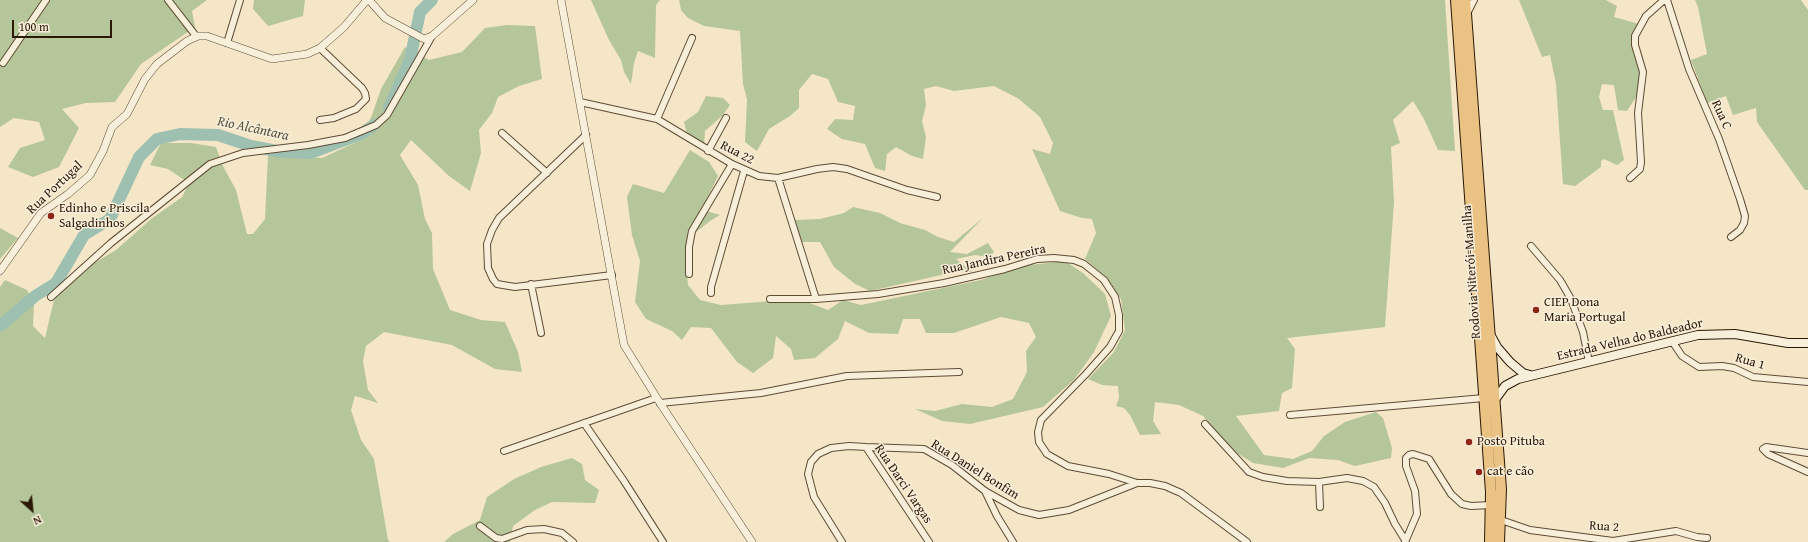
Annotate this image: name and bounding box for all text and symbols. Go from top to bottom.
scale bar [14,12,114,38]
text: 100 m [19,18,49,35]
street label: Rua C [1708,98,1734,132]
water label: Rio Alcântara [216,113,290,145]
street label: Rua 22 [717,138,757,168]
street label: Rua Portugal [24,158,86,218]
place label: Edinho e Priscila Salgadinhos [59,201,150,232]
street label: Rodovia Niterói-Manilha [1460,204,1484,340]
marker: Edinho e Priscila Salgadinhos [46,211,56,221]
street label: Rua Jandira Pereira [941,241,1047,279]
place label: CIEP Dona Maria Portugal [1544,295,1626,326]
marker: CIEP Dona Maria Portugal [1531,305,1541,315]
street label: Estrada Velha do Baldeador [1556,316,1704,364]
street label: Rua 1 [1734,350,1766,374]
place label: Posto Pituba [1477,434,1545,450]
street label: Rua Daniel Bonfim [928,437,1022,503]
marker: Posto Pituba [1464,437,1474,447]
street label: Rua Darci Vargas [871,441,935,527]
place label: cat e cão [1487,464,1534,480]
marker: cat e cão [1474,467,1484,477]
north arrow [12,490,52,530]
text: N [31,512,44,529]
street label: Rua 2 [1589,518,1619,536]

